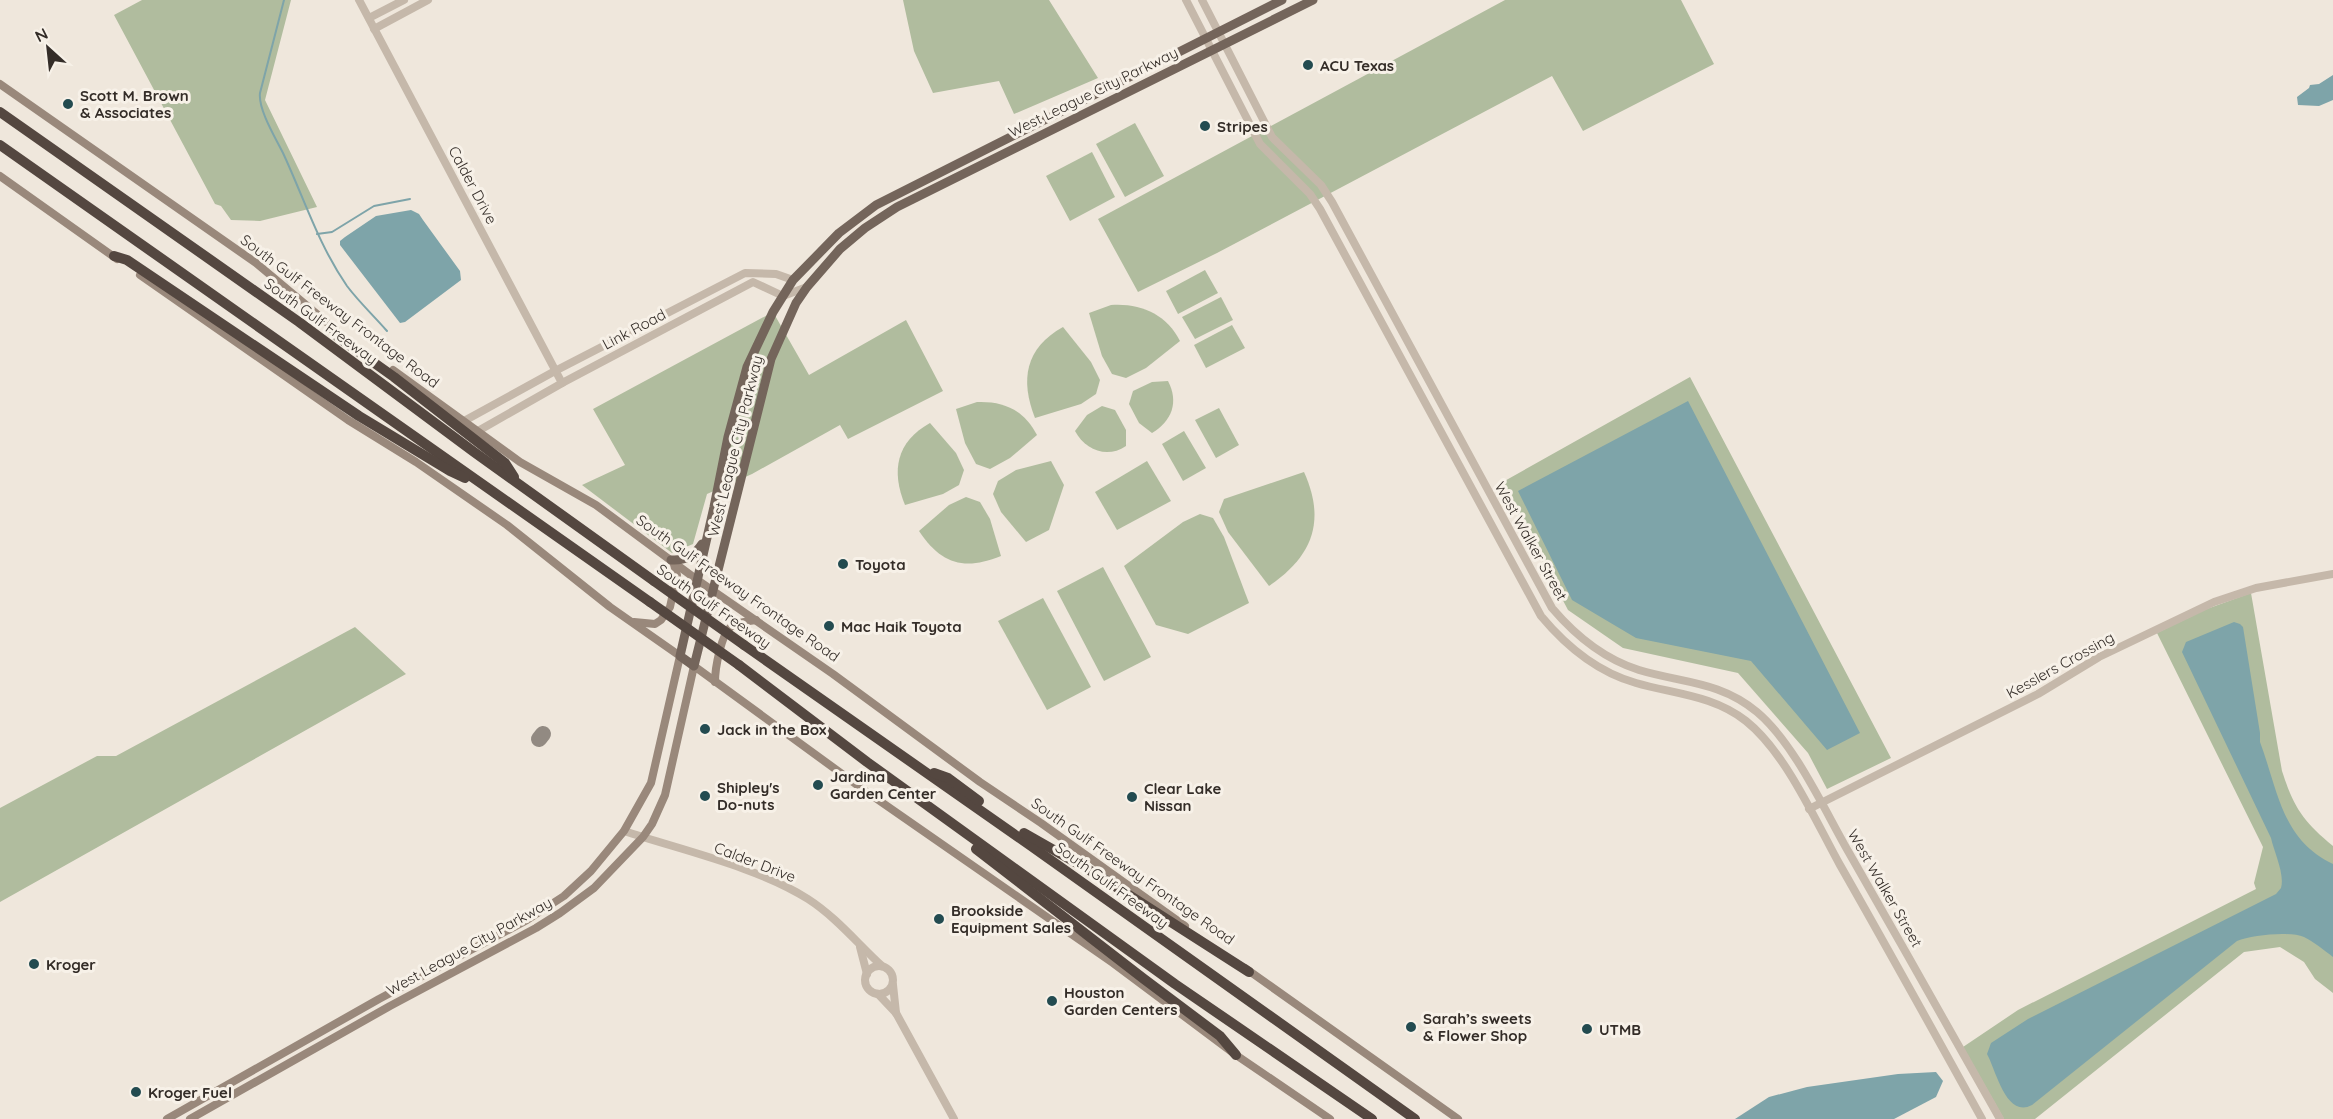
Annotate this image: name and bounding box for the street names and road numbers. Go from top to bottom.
street label: West League City Parkway [1005,43,1181,141]
street label: Calder Drive [444,143,502,227]
street label: South Gulf Freeway Frontage Road [237,230,443,392]
street label: South Gulf Freeway [261,274,381,368]
street label: Link Road [599,304,669,354]
street label: West League City Parkway [703,353,767,539]
street label: West Walker Street [1490,478,1572,604]
street label: South Gulf Freeway Frontage Road [633,511,843,665]
street label: South Gulf Freeway [653,560,775,652]
street label: Kesslers Crossing [2003,627,2117,703]
street label: South Gulf Freeway Frontage Road [1028,794,1238,948]
street label: West Walker Street [1844,826,1926,950]
street label: Calder Drive [712,838,798,886]
street label: South Gulf Freeway [1052,838,1172,932]
street label: West League City Parkway [383,893,555,999]

